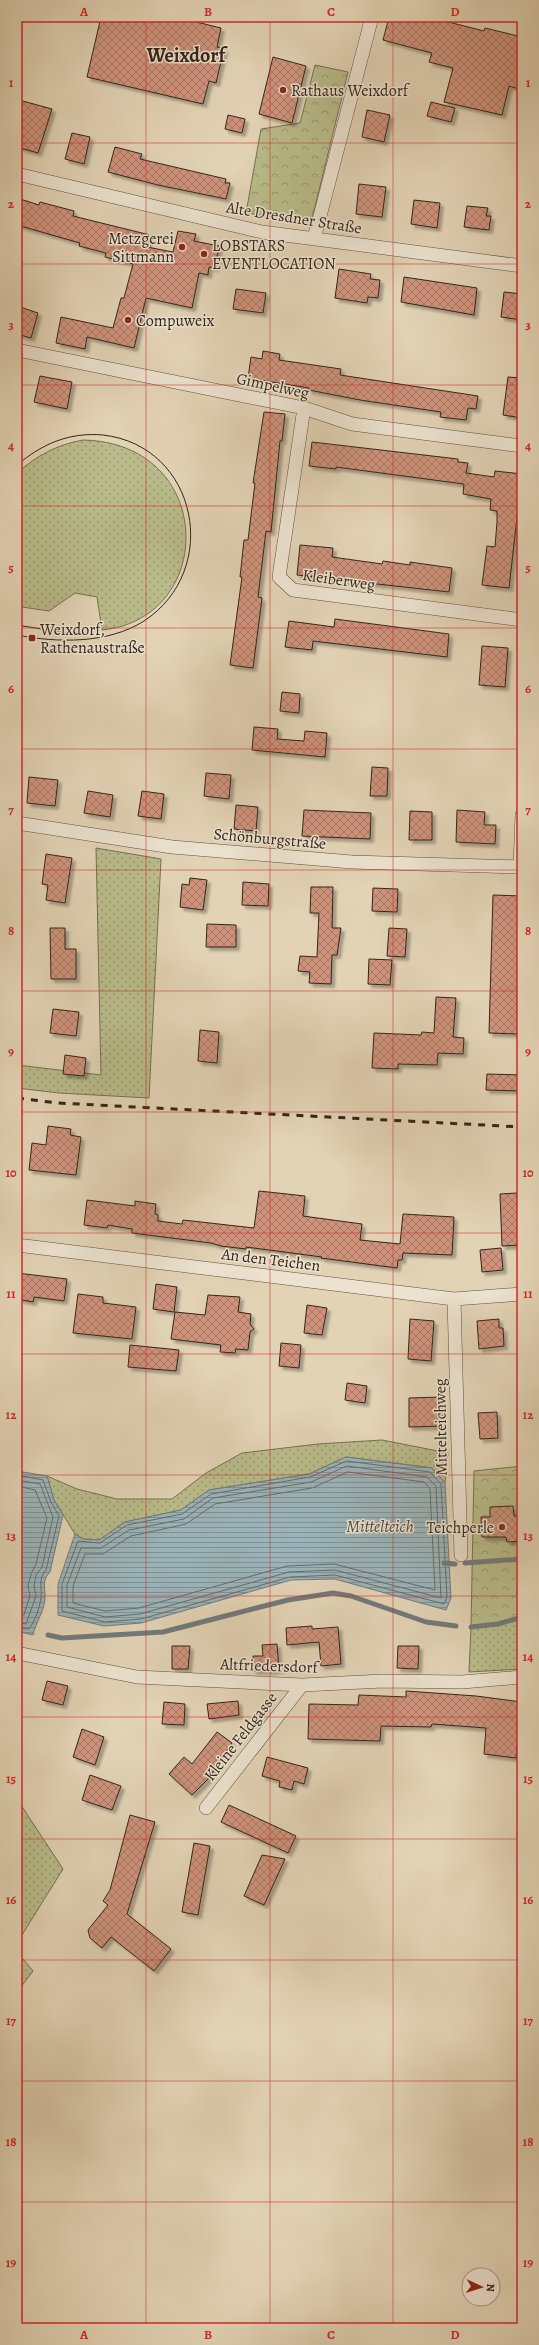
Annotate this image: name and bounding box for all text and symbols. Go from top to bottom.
text: A [79,3,89,20]
text: B [204,3,212,20]
text: C [327,3,335,20]
text: D [450,3,460,20]
district label: Weixdorf [146,42,228,69]
text: 1 [9,74,14,91]
text: 1 [526,74,531,91]
place label: Rathaus Weixdorf [291,80,411,102]
marker: Rathaus Weixdorf [278,85,288,95]
text: 2 [8,195,15,212]
text: 2 [525,195,532,212]
street label: Alte Dresdner Straße [223,196,363,240]
place label: Metzgerei Sittmann [108,228,174,268]
place label: LOBSTARS EVENTLOCATION [212,235,336,275]
marker: Metzgerei Sittmann [177,242,187,252]
marker: LOBSTARS EVENTLOCATION [199,249,209,259]
place label: Compuweix [136,310,215,332]
marker: Compuweix [123,315,133,325]
text: 3 [8,316,14,333]
text: 3 [525,316,531,333]
street label: Gimpelweg [234,368,311,404]
text: 4 [8,437,14,454]
text: 4 [525,437,531,454]
text: 5 [8,559,14,576]
text: 5 [525,559,531,576]
street label: Kleiberweg [301,564,377,596]
place label: Weixdorf, Rathenaustraße [39,619,145,659]
marker: Weixdorf, Rathenaustraße [27,633,37,643]
text: 6 [8,680,14,697]
text: 6 [525,680,531,697]
text: 7 [8,801,14,818]
text: 7 [525,801,531,818]
street label: Schönburgstraße [213,823,327,855]
text: 8 [8,922,14,939]
text: 8 [525,922,531,939]
text: 9 [8,1043,14,1060]
text: 9 [525,1043,531,1060]
text: 10 [5,1164,17,1181]
text: 10 [522,1164,534,1181]
street label: An den Teichen [219,1243,322,1277]
text: 11 [6,1285,16,1302]
text: 11 [523,1285,533,1302]
street label: Mittelteichweg [429,1378,453,1476]
text: 12 [6,1406,17,1423]
text: 12 [523,1406,534,1423]
water label: Mittelteich [346,1515,414,1538]
place label: Teichperle [426,1517,494,1539]
marker: Teichperle [497,1522,507,1532]
text: 13 [6,1527,17,1544]
text: 13 [523,1527,534,1544]
text: 14 [6,1648,16,1665]
text: 14 [523,1648,533,1665]
street label: Altfriedersdorf [219,1653,321,1679]
street label: Kleine Feldgasse [199,1688,282,1786]
text: 15 [6,1770,17,1787]
text: 15 [523,1770,534,1787]
text: 16 [6,1891,16,1908]
text: 16 [523,1891,533,1908]
text: 17 [6,2012,17,2029]
text: 17 [523,2012,534,2029]
text: 18 [6,2133,16,2150]
text: 18 [523,2133,533,2150]
text: 19 [6,2254,16,2271]
text: 19 [523,2254,533,2271]
north arrow [461,2267,501,2307]
text: N [483,2283,498,2292]
text: A [79,2326,89,2343]
text: B [204,2326,212,2343]
text: C [327,2326,335,2343]
text: D [450,2326,460,2343]

